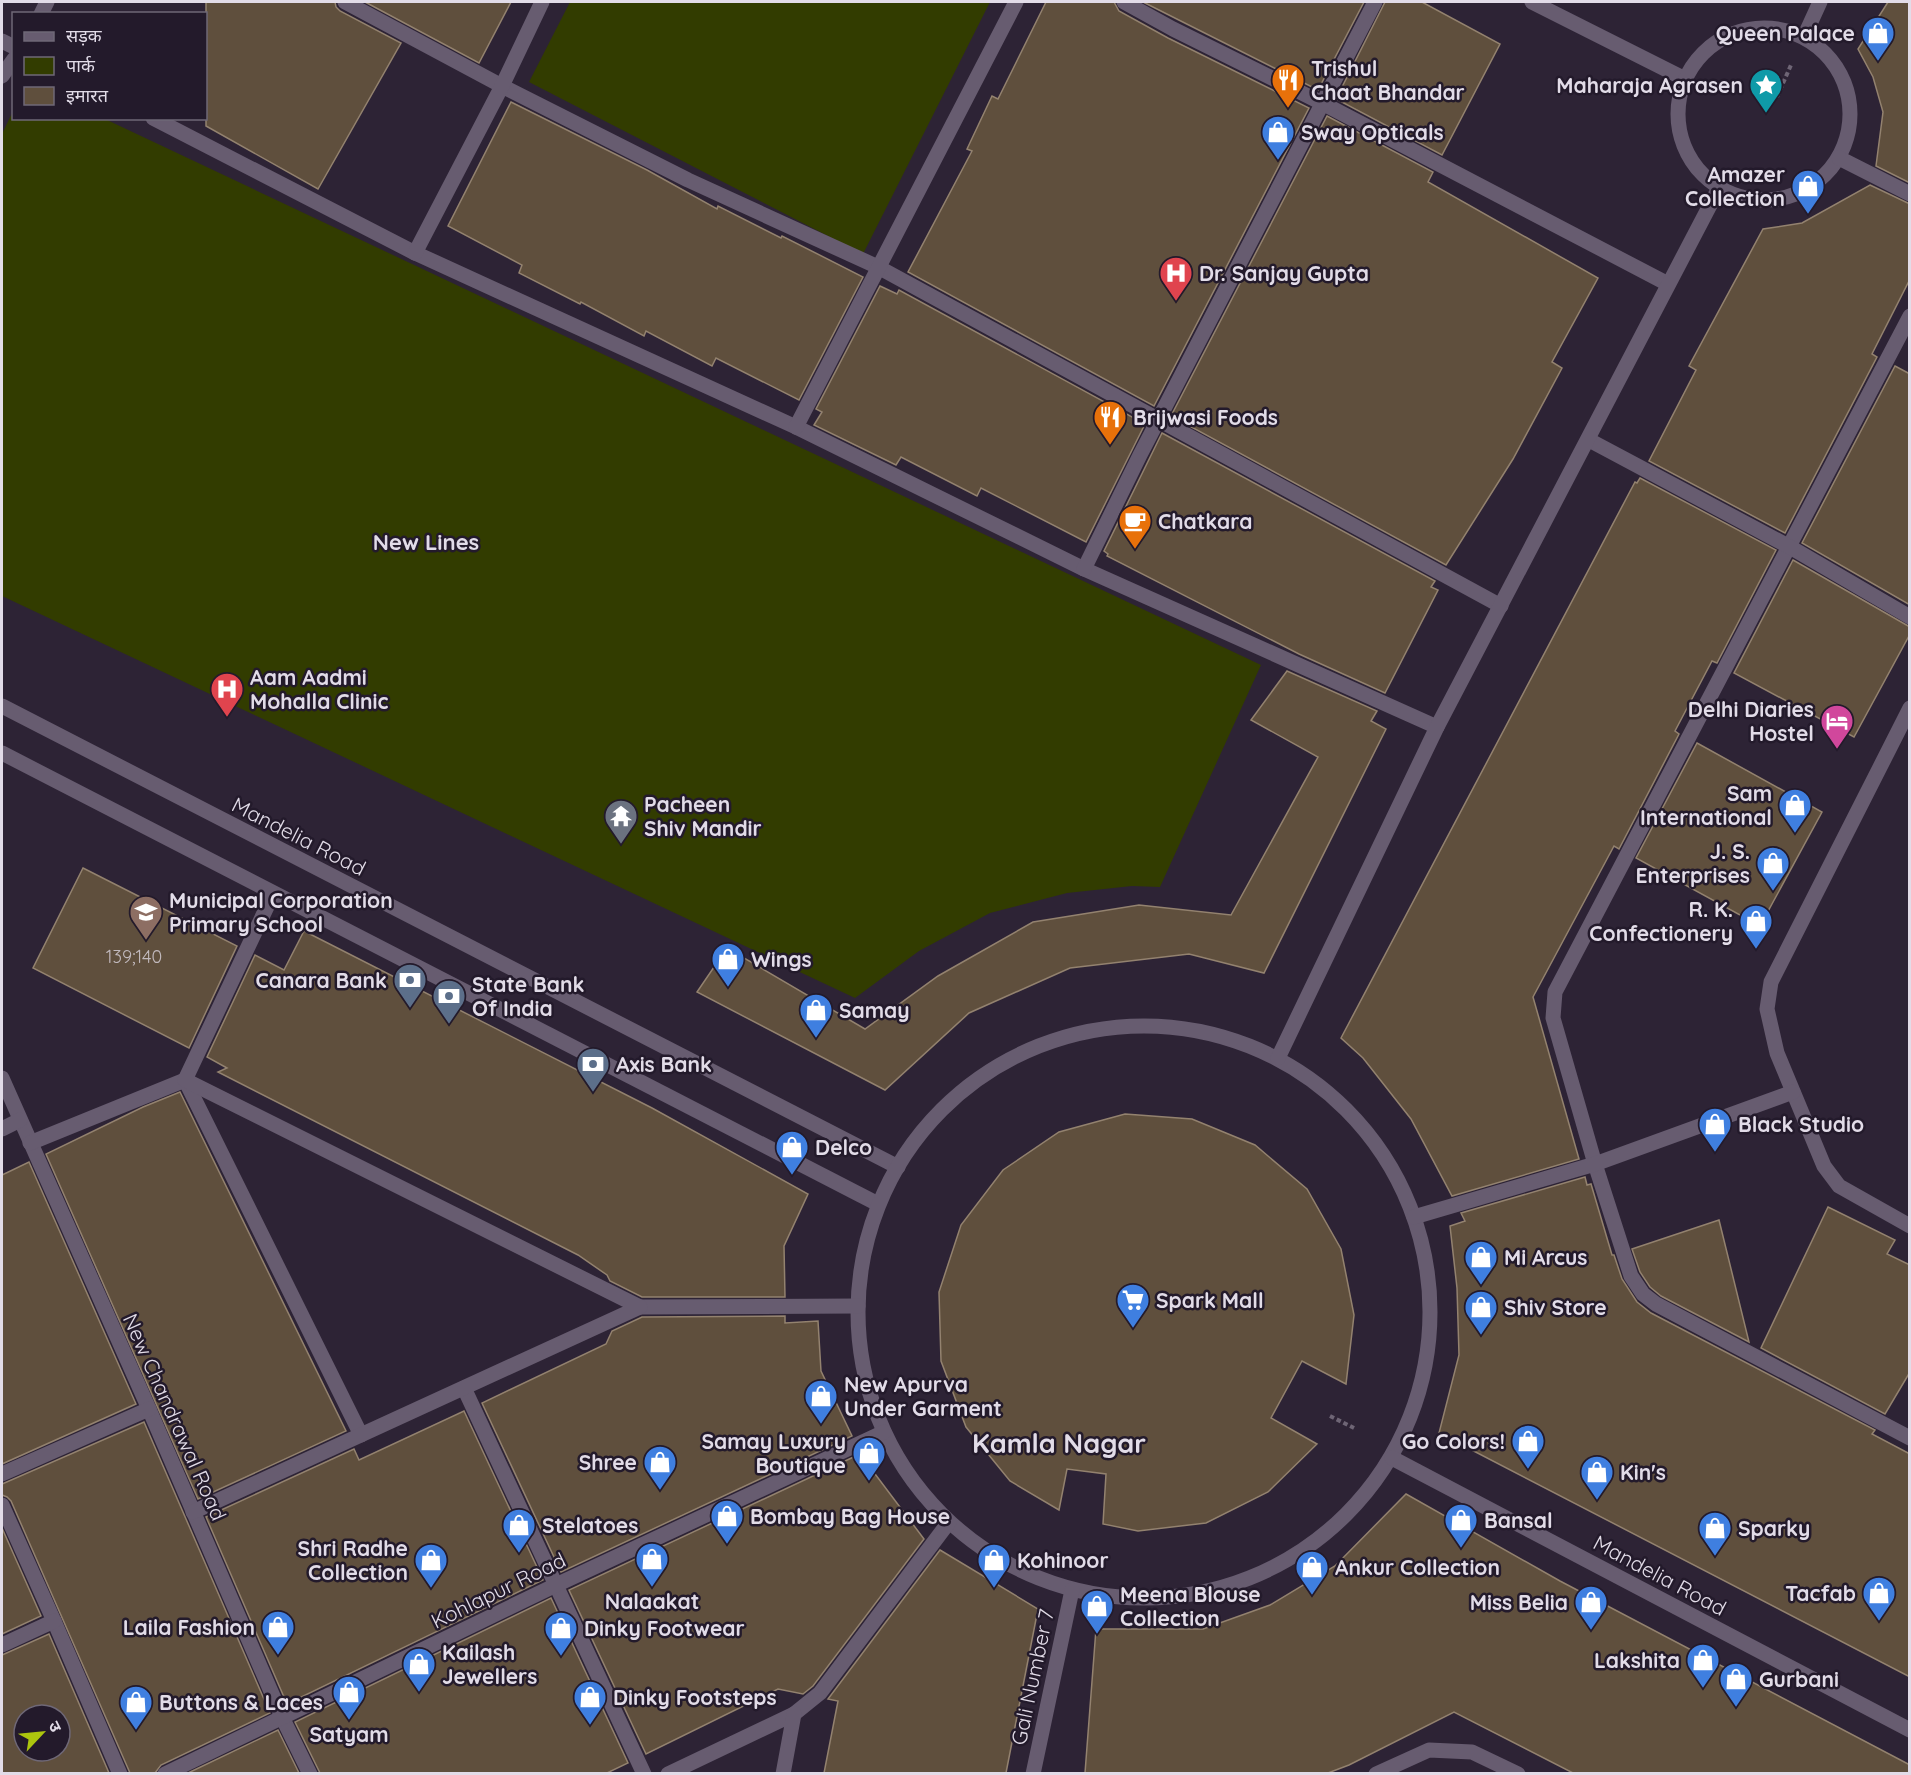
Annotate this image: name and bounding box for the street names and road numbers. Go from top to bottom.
street label: Mandelia Road [228,791,370,881]
street label: New Chandrawal Road [118,1310,232,1524]
street label: Mandelia Road [1589,1529,1731,1621]
street label: Kohlapur Road [426,1546,570,1634]
street label: Gali Number 7 [1005,1606,1059,1747]

